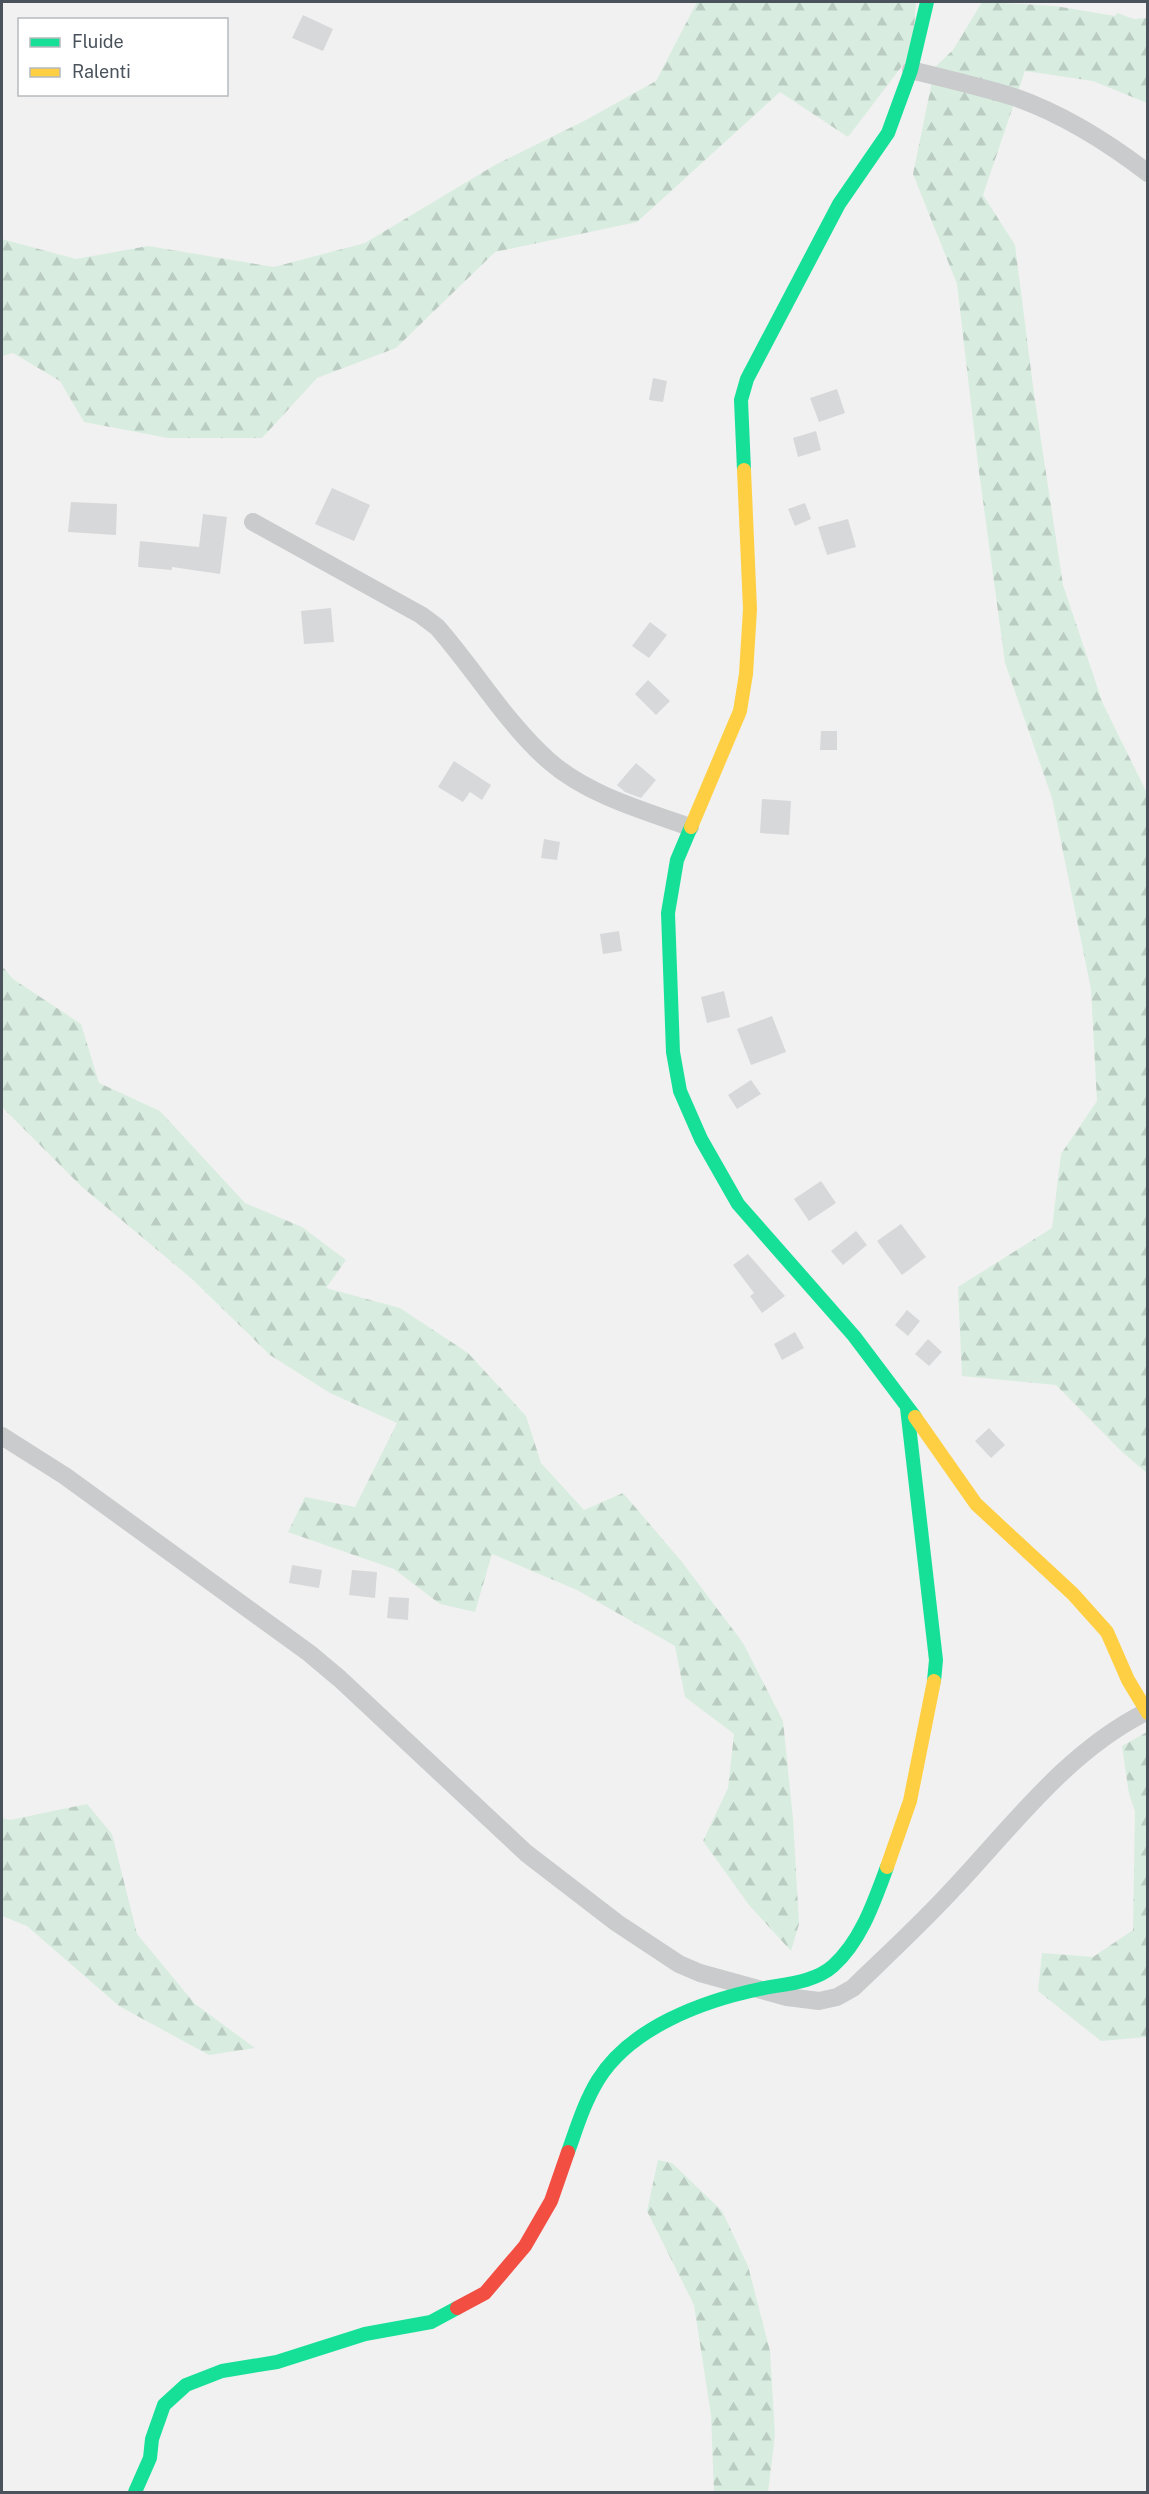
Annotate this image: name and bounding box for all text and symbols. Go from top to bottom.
legend [18,18,228,96]
text: Fluide [72,31,124,52]
text: Ralenti [72,61,131,82]

